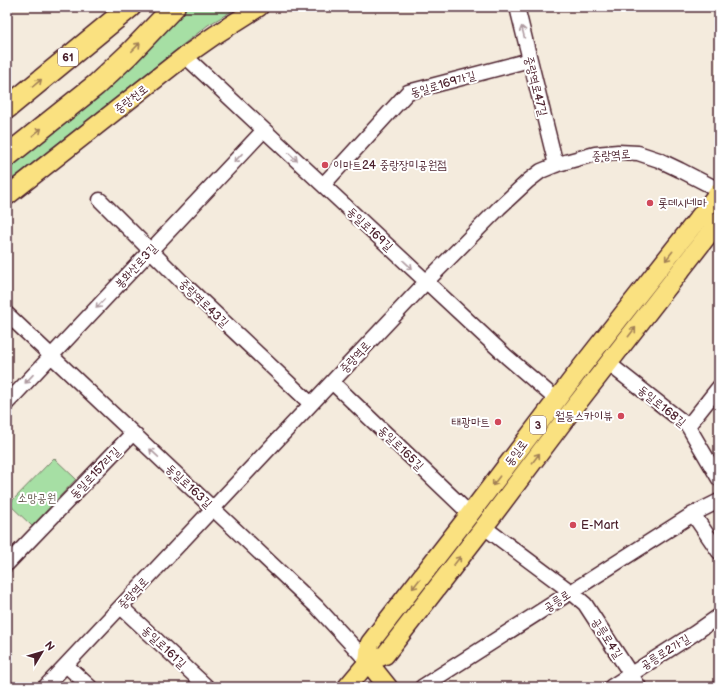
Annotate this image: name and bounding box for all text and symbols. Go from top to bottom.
one-way arrow [519,25,527,38]
one-way arrow [131,42,141,52]
road number: 61 [58,48,78,66]
street label: 중랑역로47길 [521,54,550,118]
street label: 동일로169가길 [409,68,478,101]
one-way arrow [32,78,42,87]
street label: 중랑천로 [111,82,151,117]
one-way arrow [32,128,43,136]
street label: 중랑역로 [591,147,631,164]
one-way arrow [288,152,298,161]
one-way arrow [233,153,242,163]
place label: 이마트24 중랑장미공원점 [333,158,447,173]
marker: 이마트24 중랑장미공원점 [320,160,330,170]
place label: 롯데시네마 [658,196,707,211]
marker: 롯데시네마 [645,198,655,208]
street label: 동일로169길 [344,204,396,255]
street label: 봉화산로3길 [112,241,161,292]
one-way arrow [665,250,673,261]
one-way arrow [403,260,413,269]
street label: 중랑역로43길 [176,276,232,331]
one-way arrow [96,299,105,309]
one-way arrow [628,327,636,338]
street label: 중랑역로 [337,338,374,377]
one-way arrow [24,374,34,384]
street label: 동일로168길 [635,382,689,431]
place label: 월등스카이뷰 [555,409,613,424]
marker: 월등스카이뷰 [616,411,626,421]
place label: 태광마트 [451,415,490,430]
road number: 3 [530,416,546,434]
marker: 태광마트 [493,417,503,427]
street label: 동일로165길 [375,423,427,474]
street label: 동일로 [502,437,531,469]
street label: 동일로157라길 [67,444,124,502]
one-way arrow [149,448,159,458]
one-way arrow [531,452,540,463]
street label: 동일로163길 [162,461,215,512]
one-way arrow [491,475,500,486]
park label: 소망공원 [18,491,56,506]
place label: E-Mart [581,518,619,533]
marker: E-Mart [568,520,578,530]
one-way arrow [453,556,462,567]
street label: 중랑역로 [115,574,152,613]
one-way arrow [412,578,420,589]
street label: 공릉로 [541,587,574,616]
street label: 공릉로4길 [588,615,626,662]
street label: 동일로161길 [138,623,189,672]
street label: 공릉로2가길 [638,631,693,673]
north arrow [22,632,62,672]
text: N [42,639,57,653]

